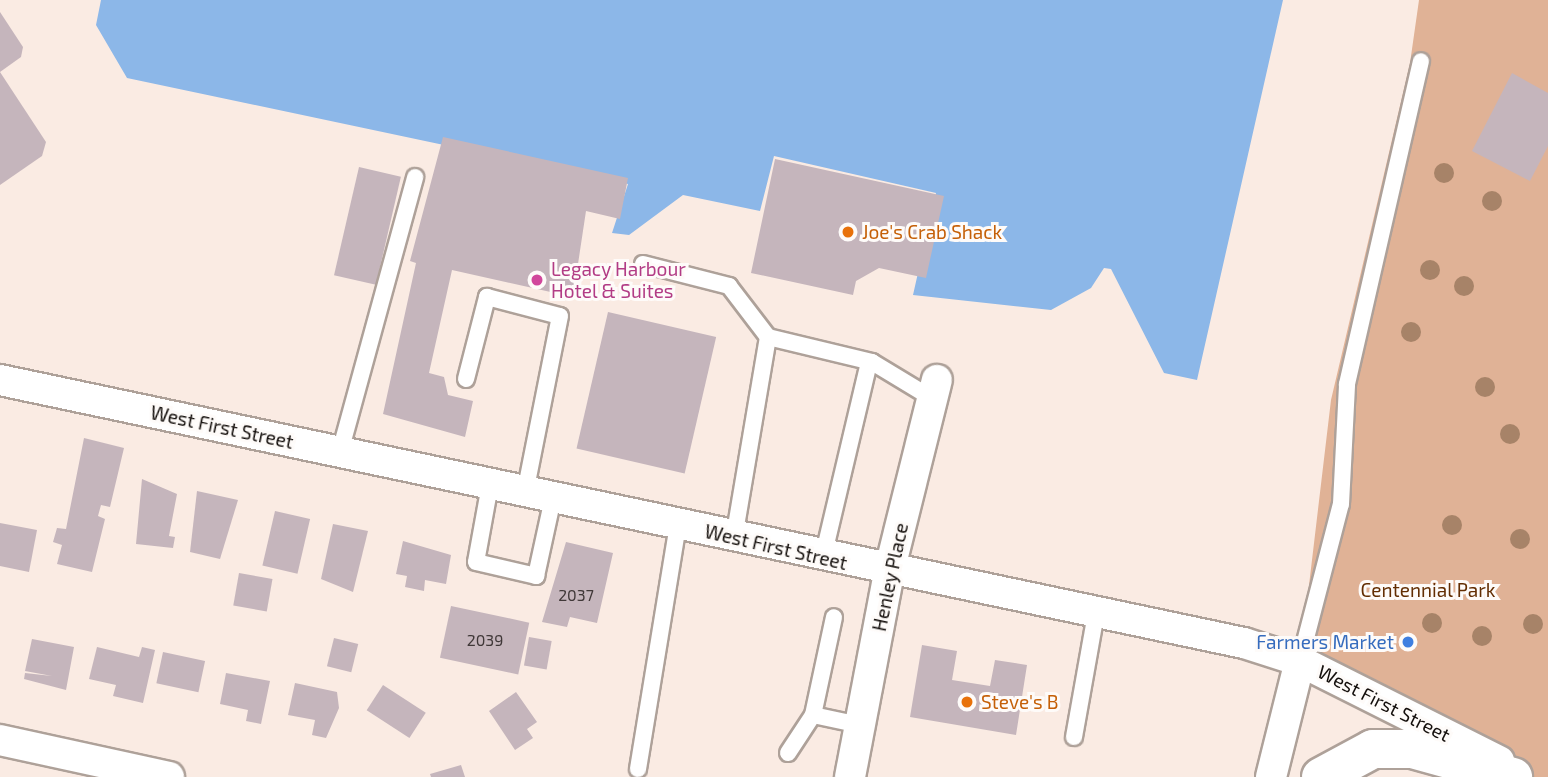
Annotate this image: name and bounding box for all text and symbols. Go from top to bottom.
place label: Joe's Crab Shack [862,221,1002,243]
marker: Joe's Crab Shack [840,224,856,240]
place label: Legacy Harbour Hotel & Suites [551,258,686,302]
marker: Legacy Harbour Hotel & Suites [529,272,545,288]
street label: West First Street [148,401,296,453]
street label: West First Street [703,520,849,574]
street label: Henley Place [867,521,913,633]
park label: Centennial Park [1360,579,1496,601]
house number: 2037 [558,585,594,605]
house number: 2039 [467,630,503,650]
place label: Farmers Market [1256,631,1394,653]
marker: Farmers Market [1400,634,1416,650]
street label: West First Street [1314,660,1454,746]
place label: Steve's B [981,691,1059,713]
marker: Steve's B [959,694,975,710]

